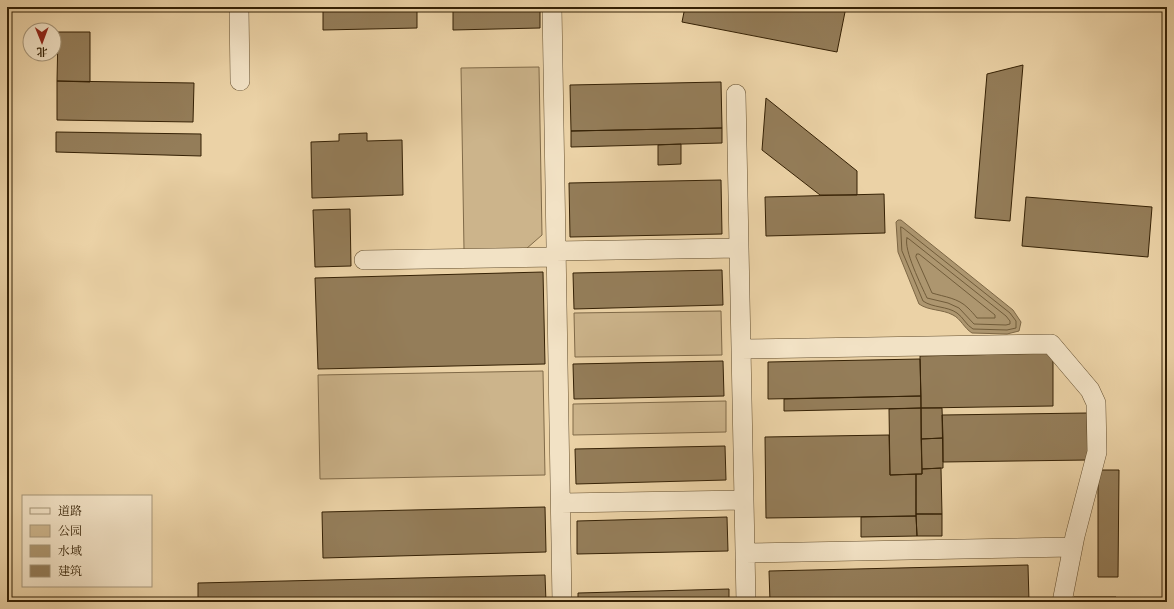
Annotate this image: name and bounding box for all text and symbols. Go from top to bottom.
north arrow [22,22,62,62]
text: 北 [37,44,48,59]
legend [22,495,152,587]
text: 道路 [58,503,82,519]
text: 公园 [58,523,82,539]
text: 水域 [58,543,82,559]
text: 建筑 [58,563,82,579]

